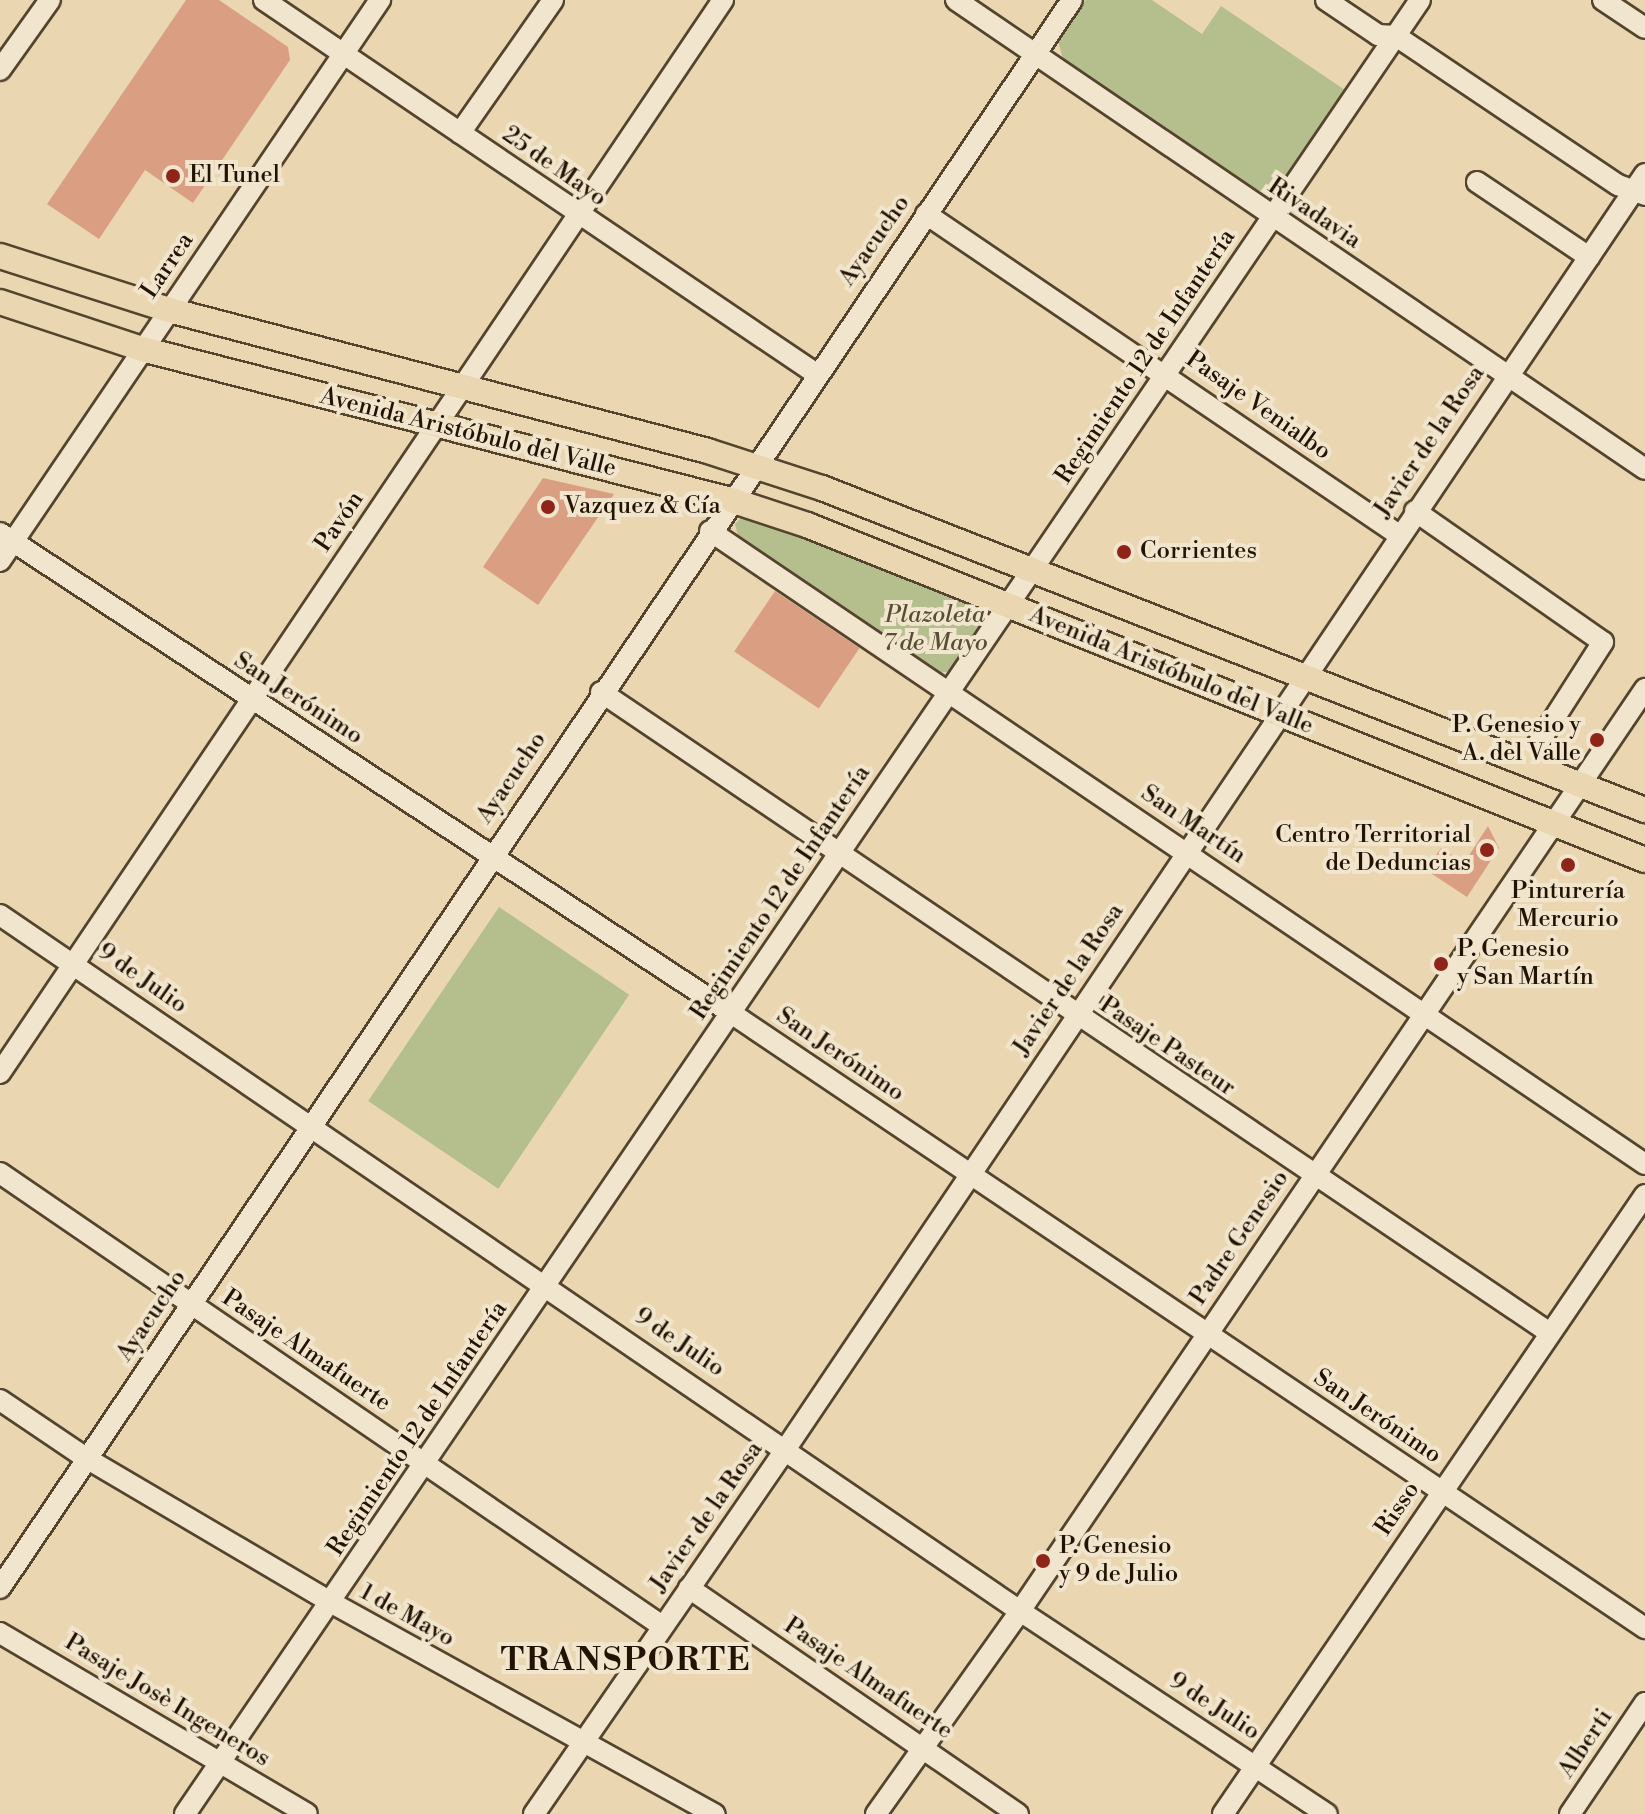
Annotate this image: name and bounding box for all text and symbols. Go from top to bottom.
street label: 25 de Mayo [496,121,612,213]
place label: El Tunel [189,162,280,190]
marker: El Tunel [164,167,182,185]
street label: Rivadavia [1262,172,1366,256]
street label: Ayacucho [833,190,917,292]
street label: Regimiento 12 de Infantería [1050,224,1242,490]
street label: Larrea [136,228,200,304]
street label: Pasaje Venialbo [1180,345,1336,467]
street label: Javier de la Rosa [1369,361,1491,523]
street label: Avenida Aristóbulo del Valle [317,382,619,484]
street label: Pavón [310,486,370,558]
place label: Vazquez & Cía [564,493,721,521]
marker: Vazquez & Cía [539,498,557,516]
place label: Corrientes [1140,538,1257,566]
marker: Corrientes [1115,543,1133,561]
street label: Avenida Aristóbulo del Valle [1025,601,1317,741]
park label: Plazoleta 7 de Mayo [882,602,988,658]
street label: San Jerónimo [228,647,368,751]
place label: P. Genesio y A. del Valle [1452,712,1581,768]
street label: Ayacucho [471,727,553,829]
marker: P. Genesio y A. del Valle [1588,731,1606,749]
street label: Regimiento 12 de Infantería [685,760,877,1026]
street label: San Martín [1135,779,1251,871]
place label: Centro Territorial de Deduncias [1275,822,1471,878]
marker: Centro Territorial de Deduncias [1478,841,1496,859]
marker: Pinturería Mercurio [1559,856,1577,874]
place label: Pinturería Mercurio [1511,878,1625,934]
street label: Javier de la Rosa [1008,899,1130,1061]
place label: P. Genesio y San Martín [1457,936,1594,992]
street label: 9 de Julio [92,938,192,1020]
marker: P. Genesio y San Martín [1432,955,1450,973]
street label: Pasaje Pasteur [1094,991,1240,1103]
street label: San Jerónimo [771,1002,909,1108]
street label: Padre Genesio [1184,1165,1296,1311]
street label: Ayacucho [111,1265,193,1367]
street label: Pasaje Almafuerte [216,1284,396,1418]
street label: Regimiento 12 de Infantería [322,1296,514,1562]
street label: 9 de Julio [628,1302,730,1384]
street label: San Jerónimo [1308,1364,1446,1470]
street label: Javier de la Rosa [644,1436,770,1598]
street label: Risso [1370,1476,1426,1542]
place label: P. Genesio y 9 de Julio [1059,1533,1178,1589]
marker: P. Genesio y 9 de Julio [1034,1552,1052,1570]
street label: 1 de Mayo [355,1578,459,1654]
street label: Pasaje Almafuerte [778,1612,958,1746]
street label: Pasaje Josè Ingeneros [59,1628,275,1774]
district label: TRANSPORTE [501,1641,751,1679]
street label: 9 de Julio [1163,1667,1265,1747]
street label: Alberti [1553,1704,1619,1784]

